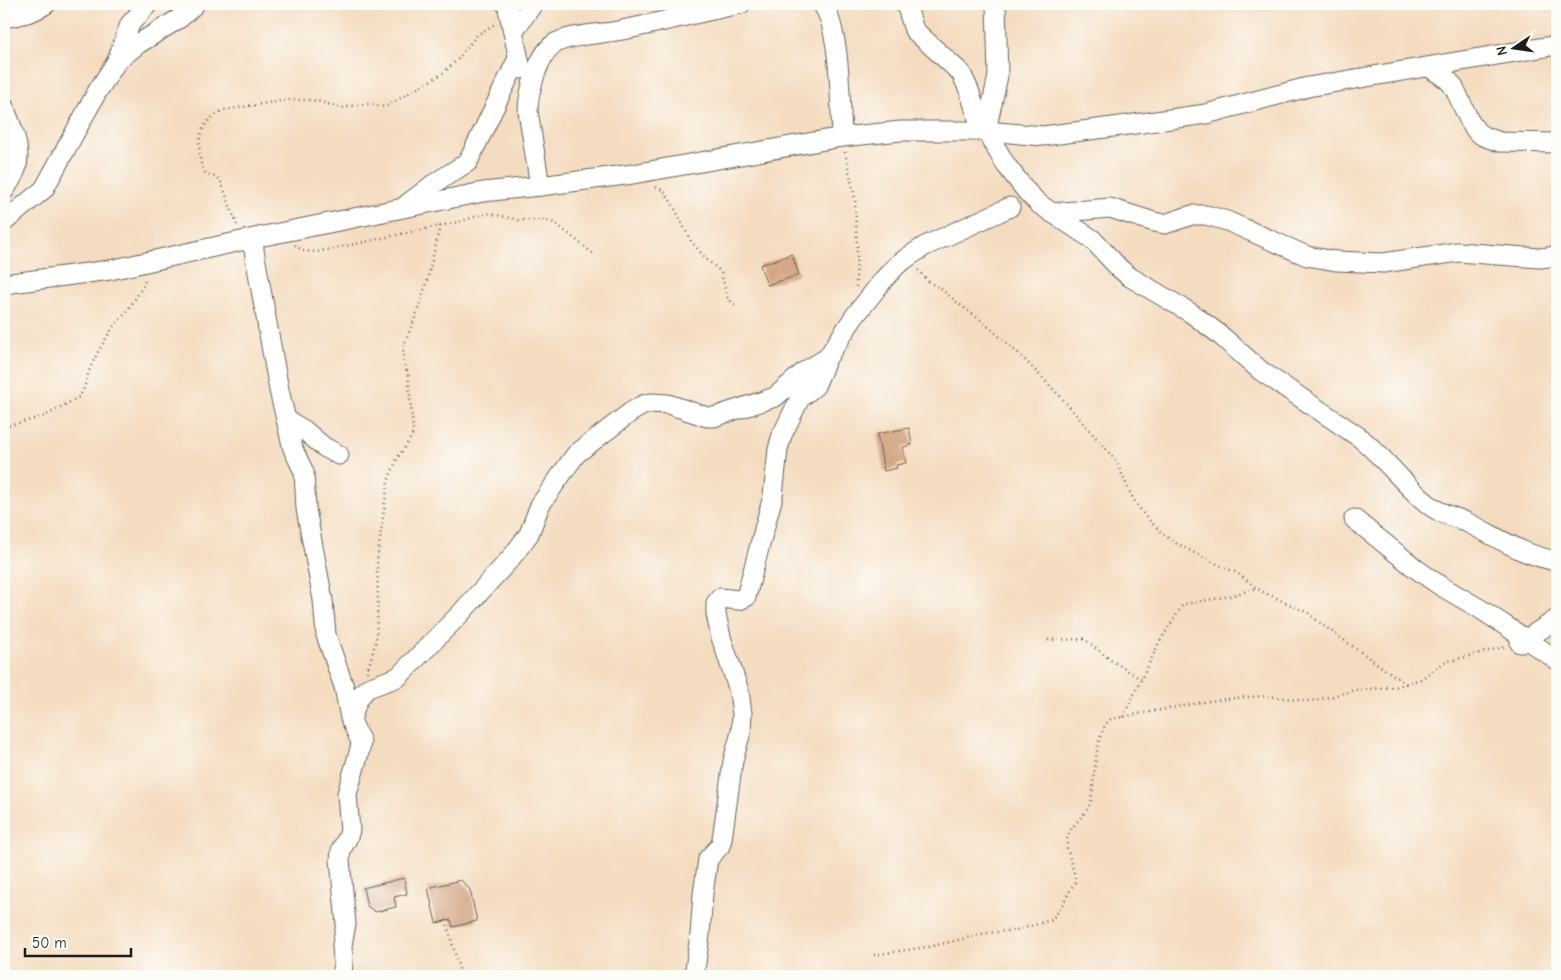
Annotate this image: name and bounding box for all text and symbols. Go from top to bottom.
north arrow [1488,22,1538,72]
text: N [1493,44,1511,57]
scale bar [25,925,131,957]
text: 50 m [32,934,67,952]

